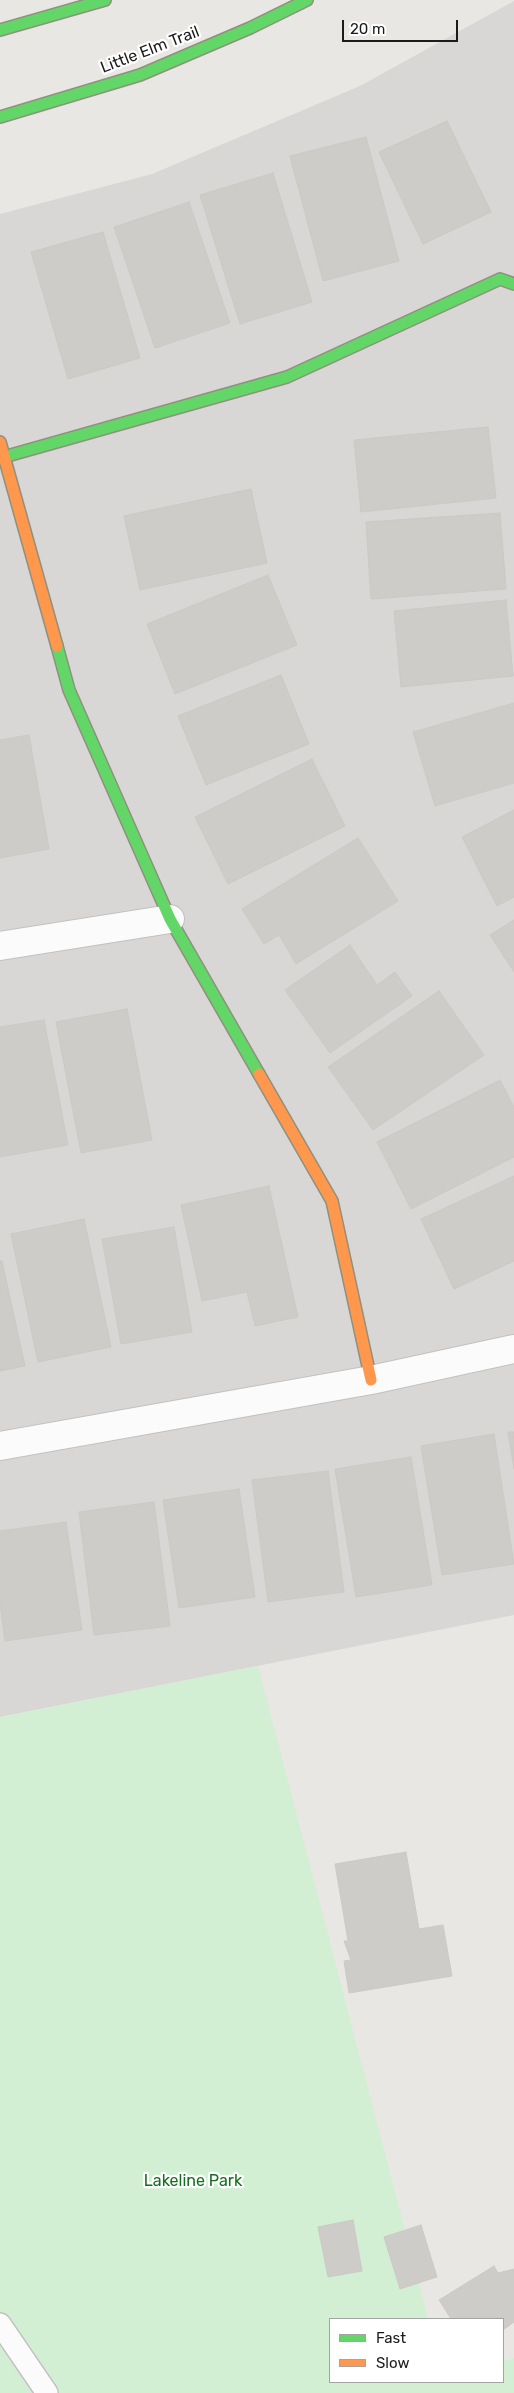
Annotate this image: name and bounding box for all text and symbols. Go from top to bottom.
scale bar [344,10,460,42]
text: 20 m [350,20,385,38]
street label: Little Elm Trail [98,22,202,78]
park label: Lakeline Park [144,2171,242,2191]
legend [329,2318,504,2383]
text: Fast [376,2329,406,2347]
text: Slow [376,2354,409,2372]

